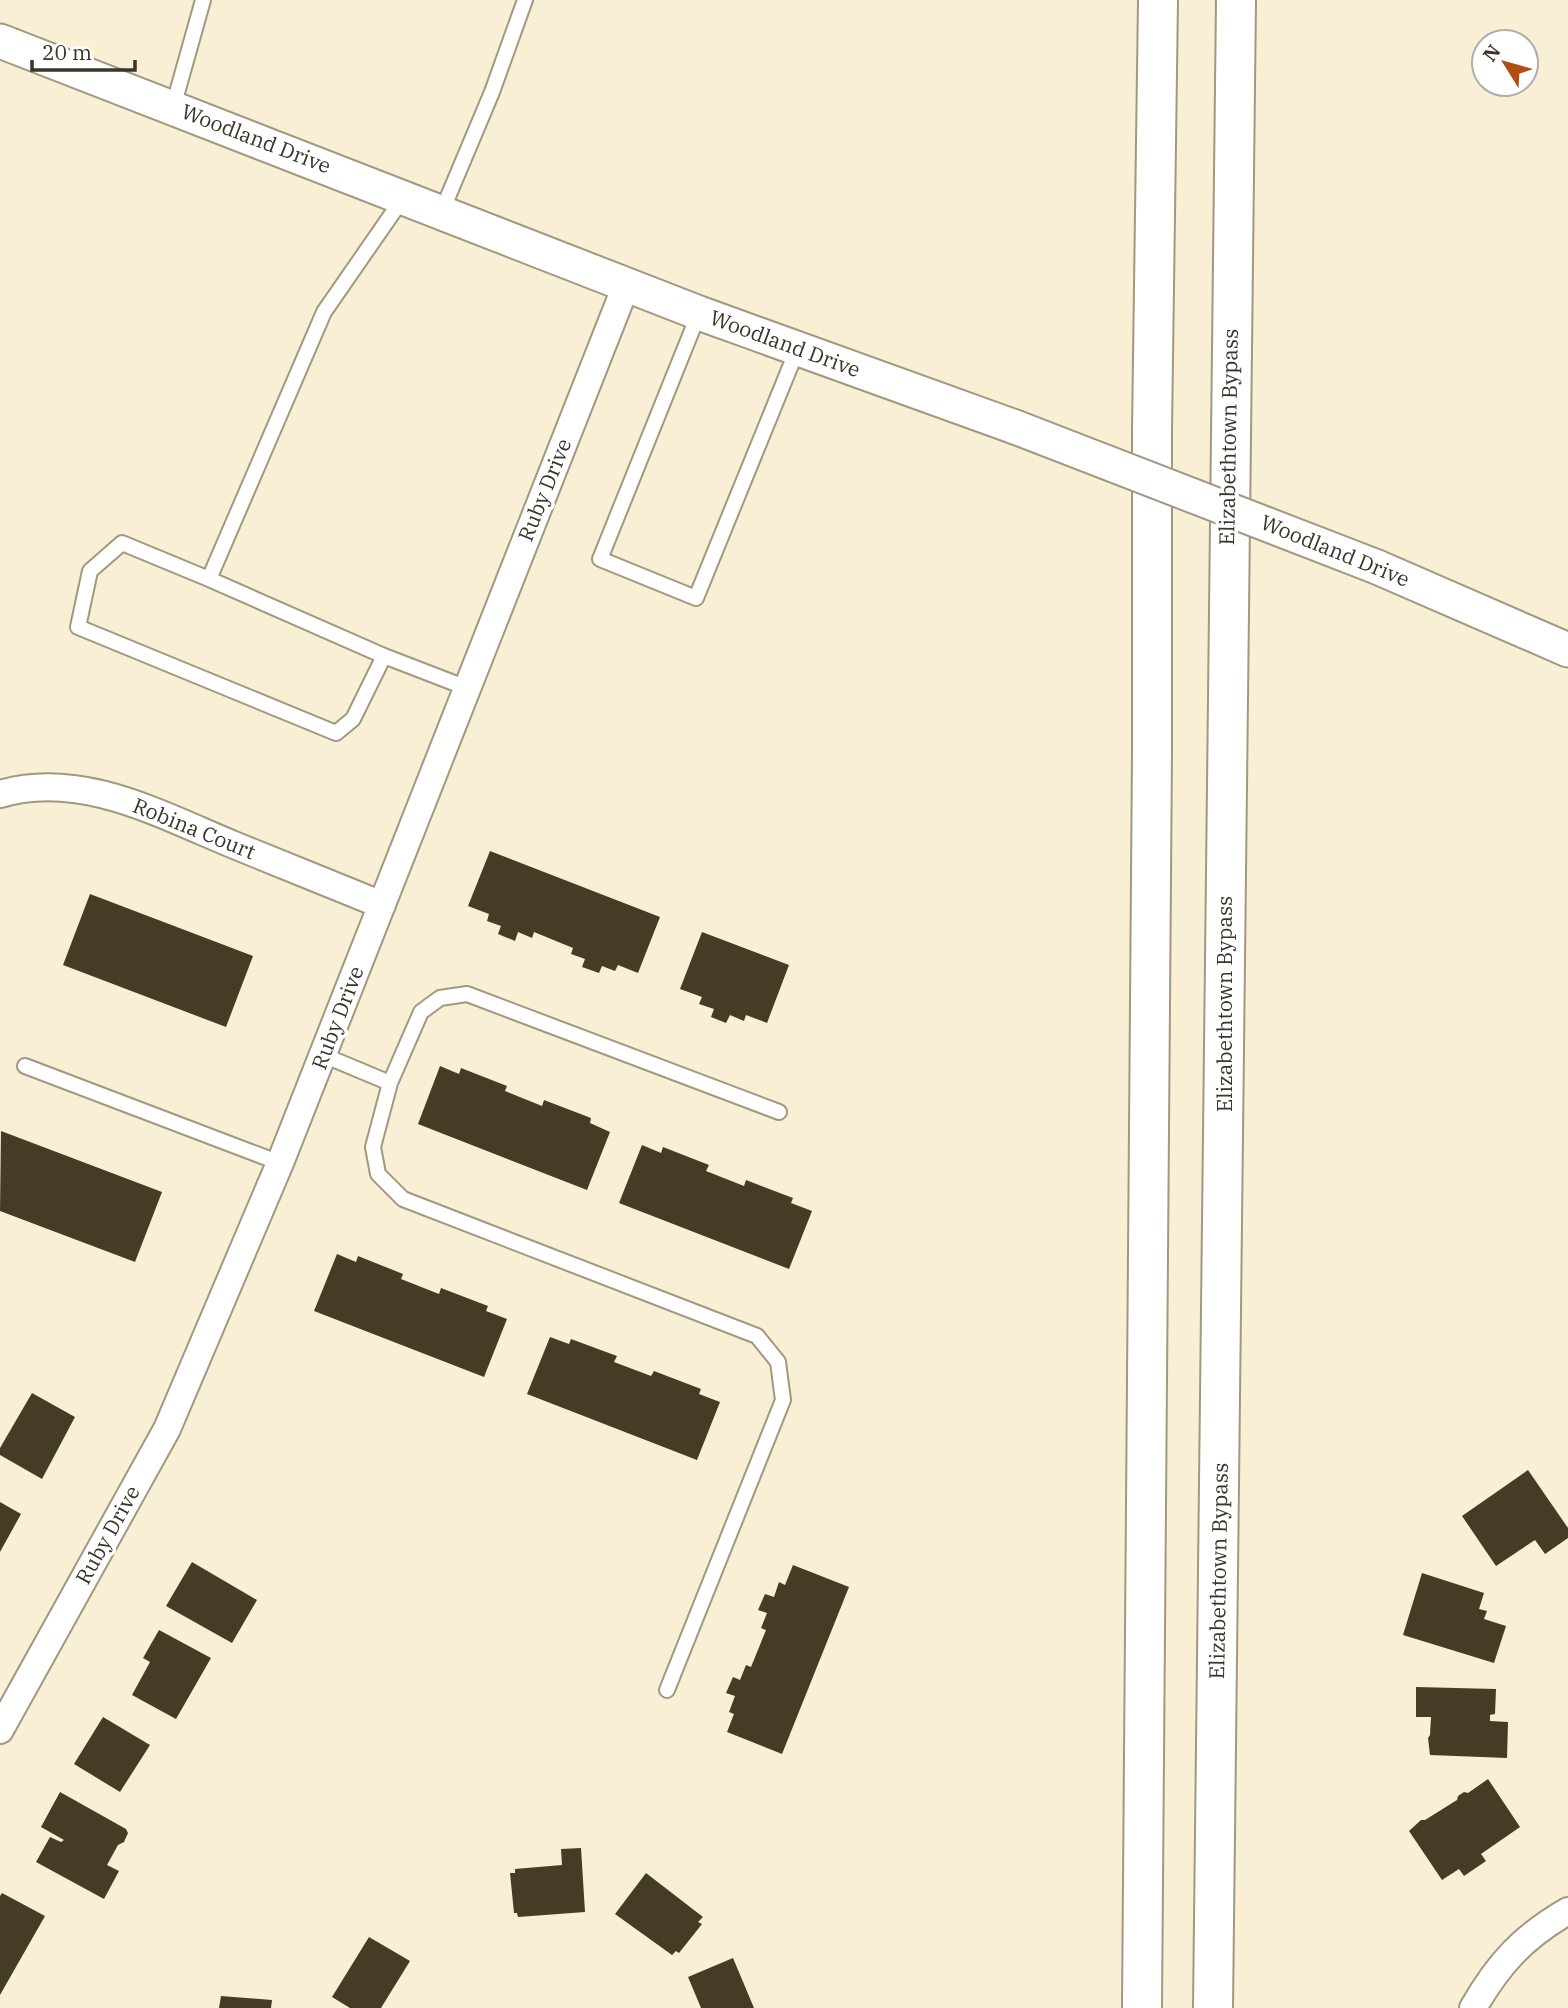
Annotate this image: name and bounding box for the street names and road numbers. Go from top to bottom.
street label: Woodland Drive [178,97,335,179]
street label: Woodland Drive [706,303,864,383]
street label: Elizabethtown Bypass [1212,328,1244,546]
street label: Ruby Drive [511,434,577,545]
street label: Woodland Drive [1257,507,1414,593]
street label: Robina Court [129,791,260,865]
street label: Elizabethtown Bypass [1210,896,1238,1112]
street label: Ruby Drive [305,962,370,1073]
street label: Elizabethtown Bypass [1202,1462,1234,1680]
street label: Ruby Drive [69,1480,146,1589]

